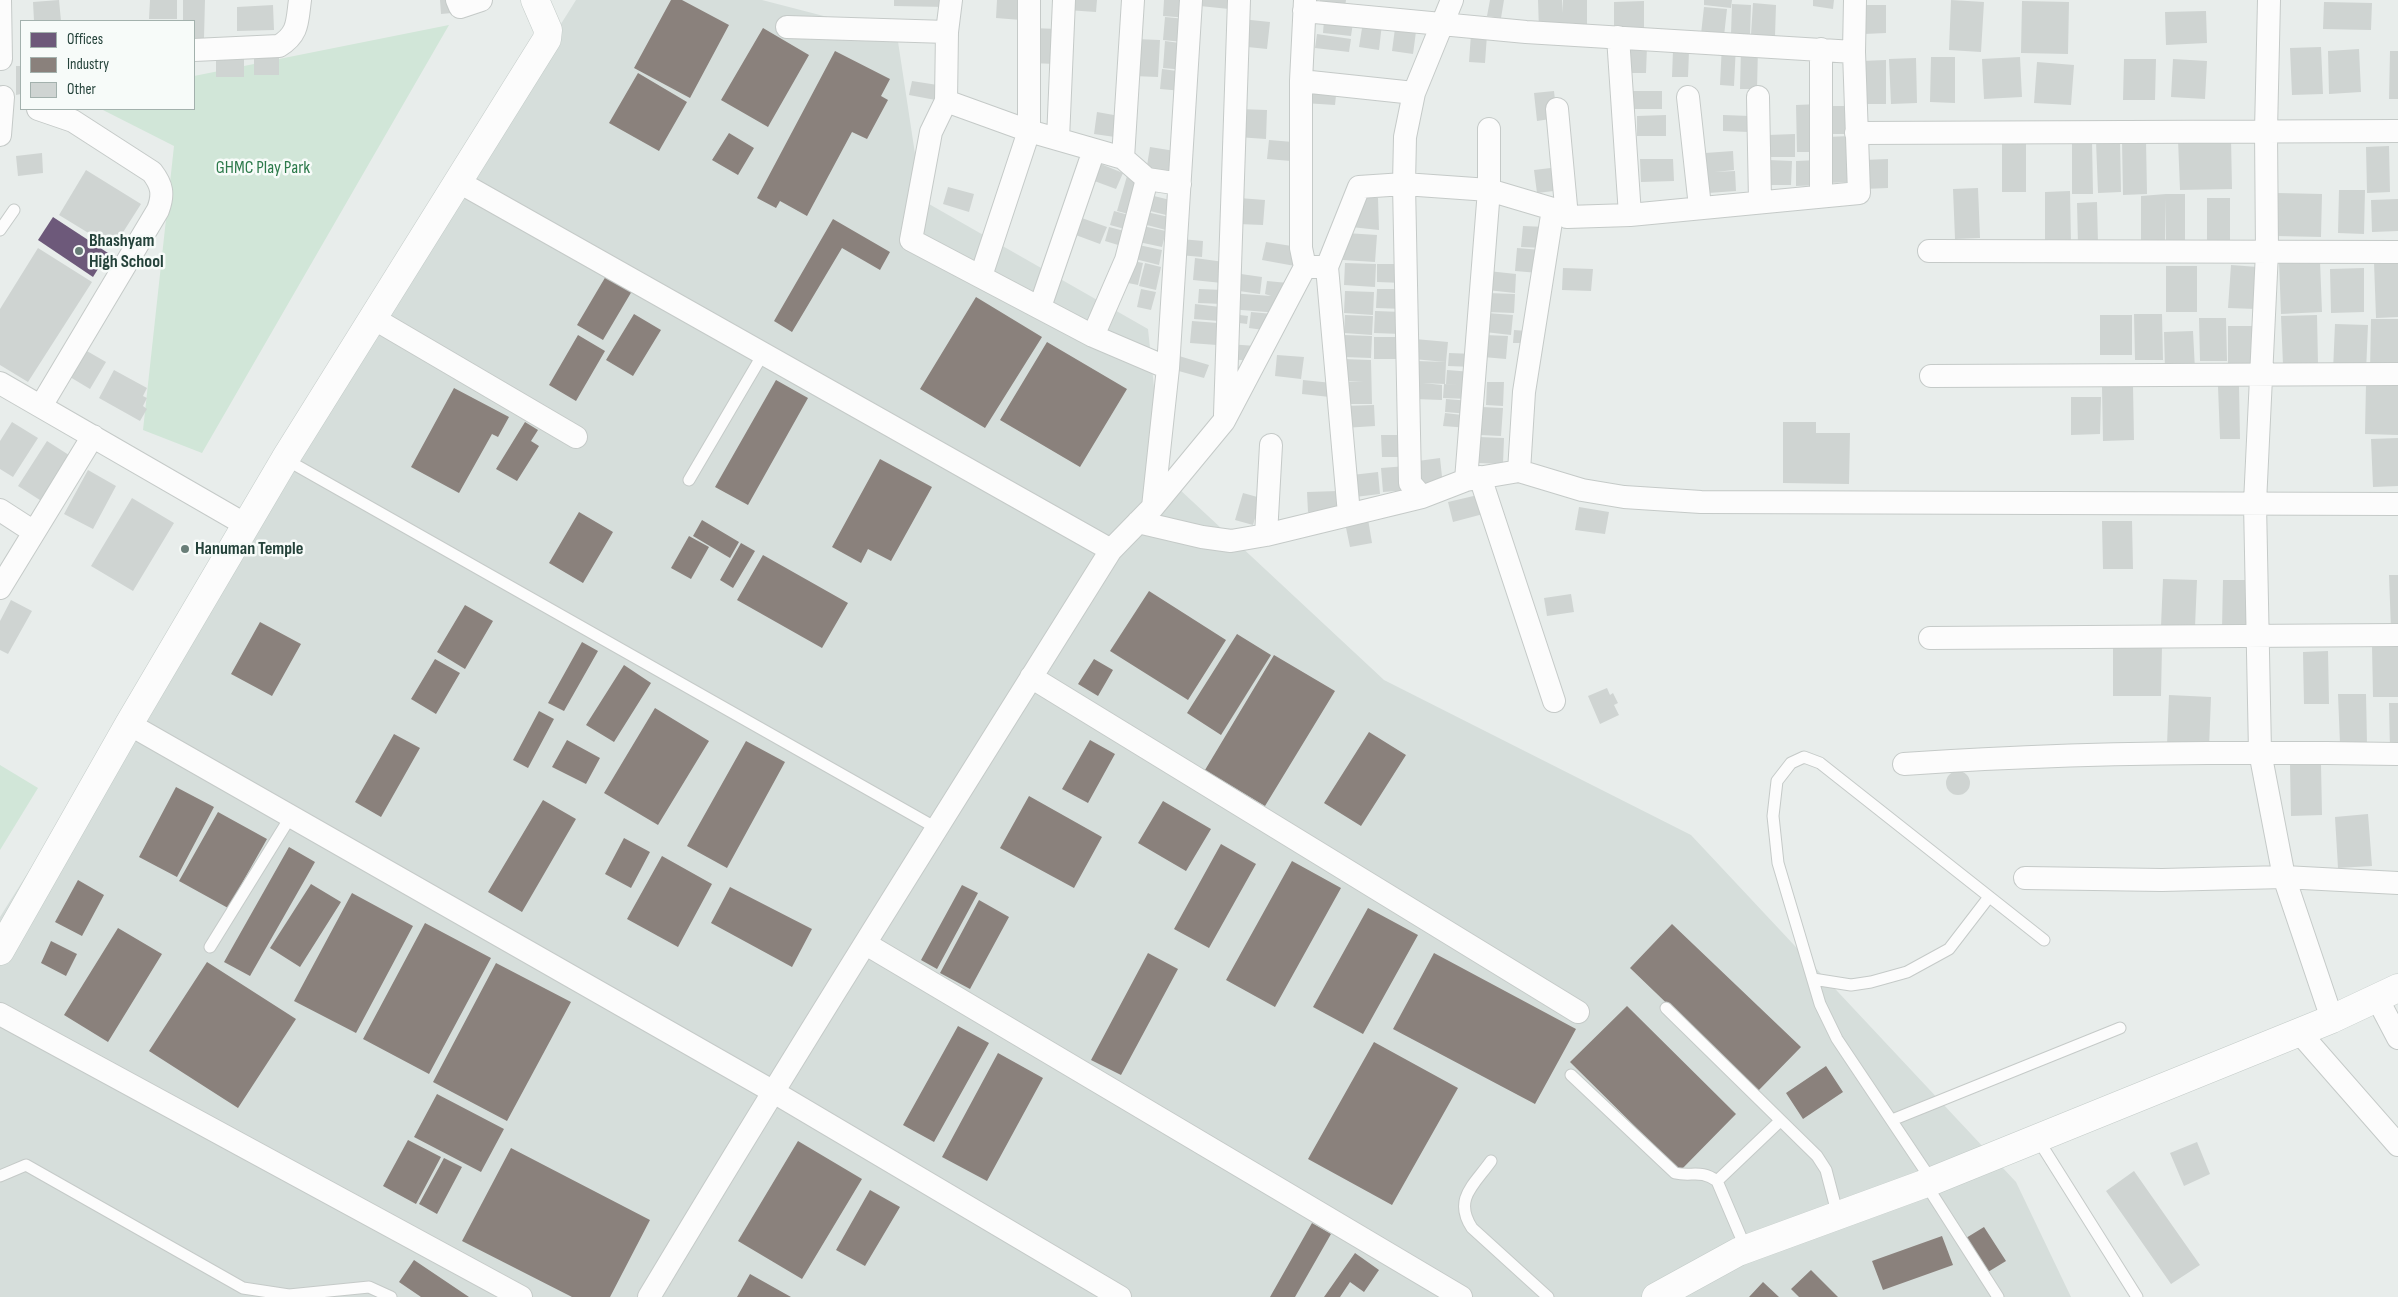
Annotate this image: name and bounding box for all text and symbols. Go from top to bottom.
legend [20,20,195,110]
text: Offices [67,30,103,49]
text: Industry [67,55,109,74]
text: Other [67,80,96,99]
park label: GHMC Play Park [216,157,310,179]
place label: Bhashyam High School [89,230,164,272]
marker: Bhashyam High School [73,245,85,257]
place label: Hanuman Temple [195,538,303,560]
marker: Hanuman Temple [179,543,191,555]

